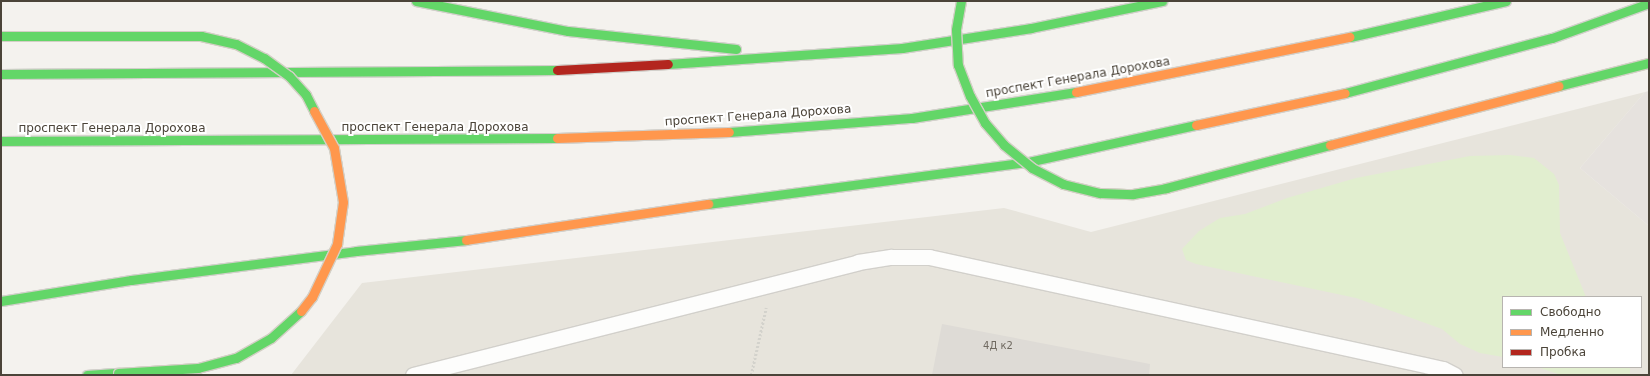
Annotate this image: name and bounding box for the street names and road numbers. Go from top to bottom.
street label: проспект Генерала Дорохова [985,55,1171,101]
street label: проспект Генерала Дорохова [664,102,852,130]
street label: проспект Генерала Дорохова [342,121,528,135]
street label: проспект Генерала Дорохова [19,122,205,136]

